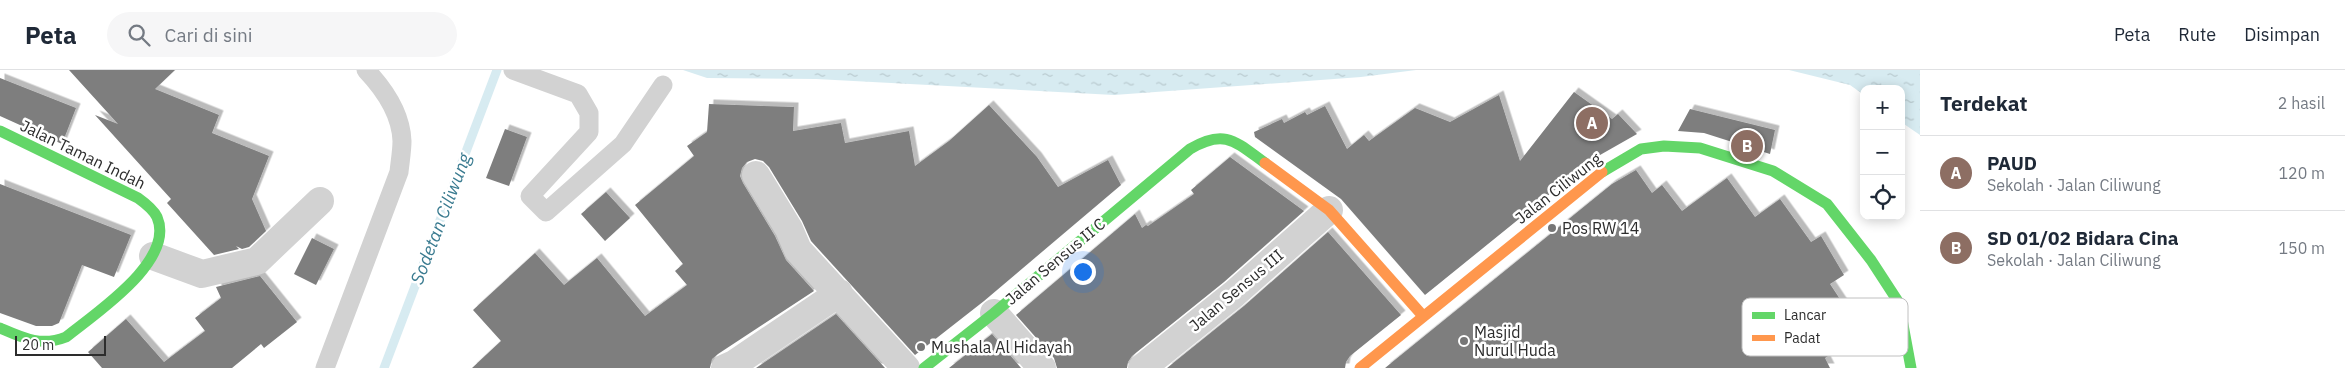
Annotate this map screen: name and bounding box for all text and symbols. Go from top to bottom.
search box [107,12,457,57]
text: Peta [25,19,77,51]
icon: search [125,21,153,49]
text: Cari di sini [165,23,253,47]
text: Peta [2114,23,2150,46]
text: Rute [2178,23,2216,46]
text: Disimpan [2244,23,2320,46]
map controls [1860,85,1905,220]
button: + [1860,85,1905,130]
text: Terdekat [1940,89,2028,117]
text: 2 hasil [2278,93,2325,113]
pin: A [1576,104,1608,142]
street label: Jalan Taman Indah [17,115,149,193]
pin: B [1731,127,1763,165]
button: − [1860,130,1905,175]
street label: Jalan Ciliwung [1511,148,1605,228]
water label: Sodetan Ciliwung [405,149,476,288]
text: PAUD [1987,151,2037,175]
text: A [1951,163,1961,183]
text: 120 m [2278,163,2325,183]
button: locate [1860,175,1905,220]
text: Sekolah · Jalan Ciliwung [1987,175,2161,195]
street label: Jalan Sensus II C [1001,213,1109,309]
place label: Pos RW 14 [1562,218,1639,238]
marker: Pos RW 14 [1546,222,1558,234]
text: SD 01/02 Bidara Cina [1987,226,2179,250]
text: B [1951,238,1961,258]
text: 150 m [2278,238,2325,258]
street label: Jalan Sensus III [1185,245,1287,335]
text: Sekolah · Jalan Ciliwung [1987,250,2161,270]
your location [1070,259,1096,285]
legend [1742,298,1908,356]
text: Lancar [1784,306,1826,324]
place label: Masjid Nurul Huda [1474,322,1556,360]
text: Padat [1784,329,1820,347]
scale bar [15,333,106,356]
marker: Masjid Nurul Huda [1458,335,1470,347]
text: 20 m [22,336,54,354]
place label: Mushala Al Hidayah [931,337,1072,357]
marker: Mushala Al Hidayah [915,341,927,353]

